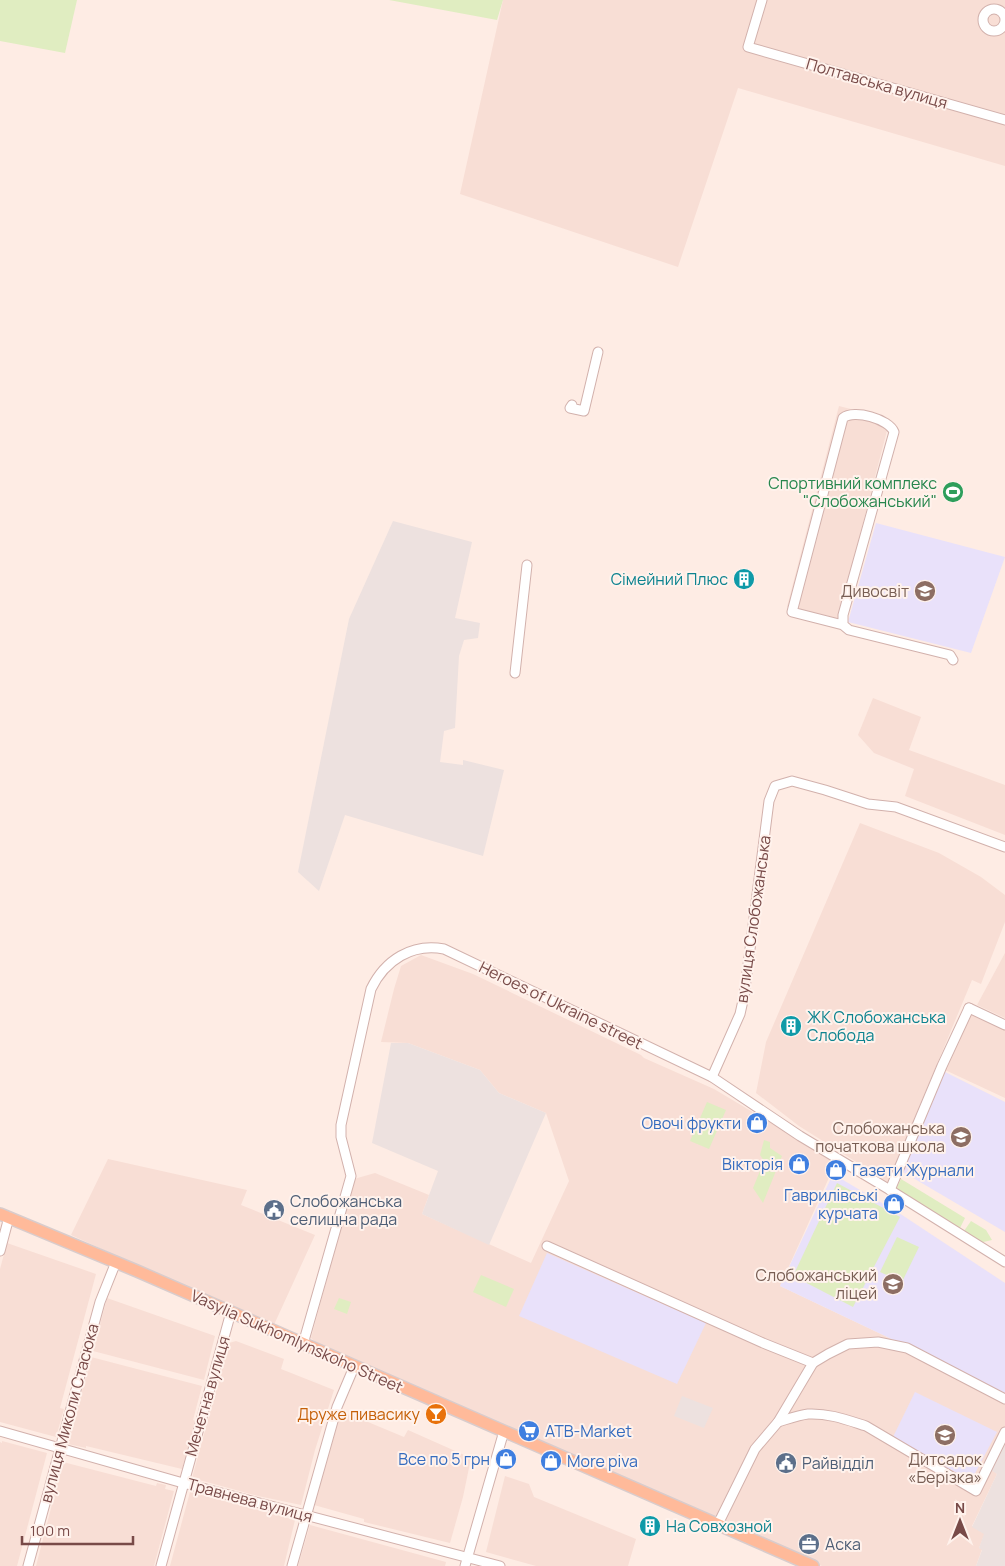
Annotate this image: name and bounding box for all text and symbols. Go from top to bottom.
street label: Полтавська вулиця [804,52,950,114]
place label: Спортивний комплекс "Слобожанський" [768,472,937,512]
sports icon: Спортивний комплекс "Слобожанський" [941,480,965,504]
building icon: Сімейний Плюс [732,567,756,591]
place label: Сімейний Плюс [611,568,728,590]
school or university icon: Дивосвіт [913,579,937,603]
place label: Дивосвіт [841,580,909,602]
street label: вулиця Слобожанська [730,834,776,1004]
street label: Heroes of Ukraine street [476,956,646,1054]
place label: ЖК Слобожанська Слобода [807,1006,946,1046]
building icon: ЖК Слобожанська Слобода [779,1014,803,1038]
shop icon: Овочі фрукти [745,1111,769,1135]
place label: Овочі фрукти [641,1112,741,1134]
place label: Cлобожанська початкова школа [815,1117,945,1157]
school or university icon: Cлобожанська початкова школа [949,1125,973,1149]
shop icon: Вікторія [787,1152,811,1176]
place label: Вікторія [722,1153,783,1175]
shop icon: Газети Журнали [824,1158,848,1182]
place label: Газети Журнали [852,1159,974,1181]
place label: Гаврилівські курчата [784,1184,878,1224]
place label: Слобожанська селищна рада [290,1190,402,1230]
shop icon: Гаврилівські курчата [882,1192,906,1216]
public building icon: Слобожанська селищна рада [262,1198,286,1222]
place label: Слобожанський ліцей [755,1264,877,1304]
school or university icon: Слобожанський ліцей [881,1272,905,1296]
street label: Vasylia Sukhomlynskoho Street [187,1284,407,1398]
street label: вулиця Миколи Стасюка [34,1321,104,1505]
street label: Мечетна вулиця [179,1333,235,1459]
bar icon: Друже пивасику [424,1402,448,1426]
place label: Друже пивасику [297,1403,421,1425]
supermarket icon: ATB-Market [517,1419,541,1443]
place label: ATB-Market [545,1420,632,1442]
school or university icon: Дитсадок «Берізка» [933,1423,957,1447]
shop icon: Все по 5 грн [494,1447,518,1471]
place label: Все по 5 грн [398,1448,490,1470]
place label: Дитсадок «Берізка» [908,1448,983,1488]
shop icon: More piva [539,1449,563,1473]
place label: More piva [567,1450,638,1472]
public building icon: Райвідділ [774,1451,798,1475]
place label: Райвідділ [802,1452,874,1474]
street label: Травнева вулиця [185,1473,315,1527]
north arrow [935,1496,985,1546]
text: N [955,1498,965,1517]
scale bar [22,1514,134,1546]
building icon: На Совхозной [638,1514,662,1538]
place label: На Совхозной [666,1515,772,1537]
text: 100 m [30,1520,70,1541]
office icon: Аска [797,1532,821,1556]
place label: Аска [825,1533,861,1555]

